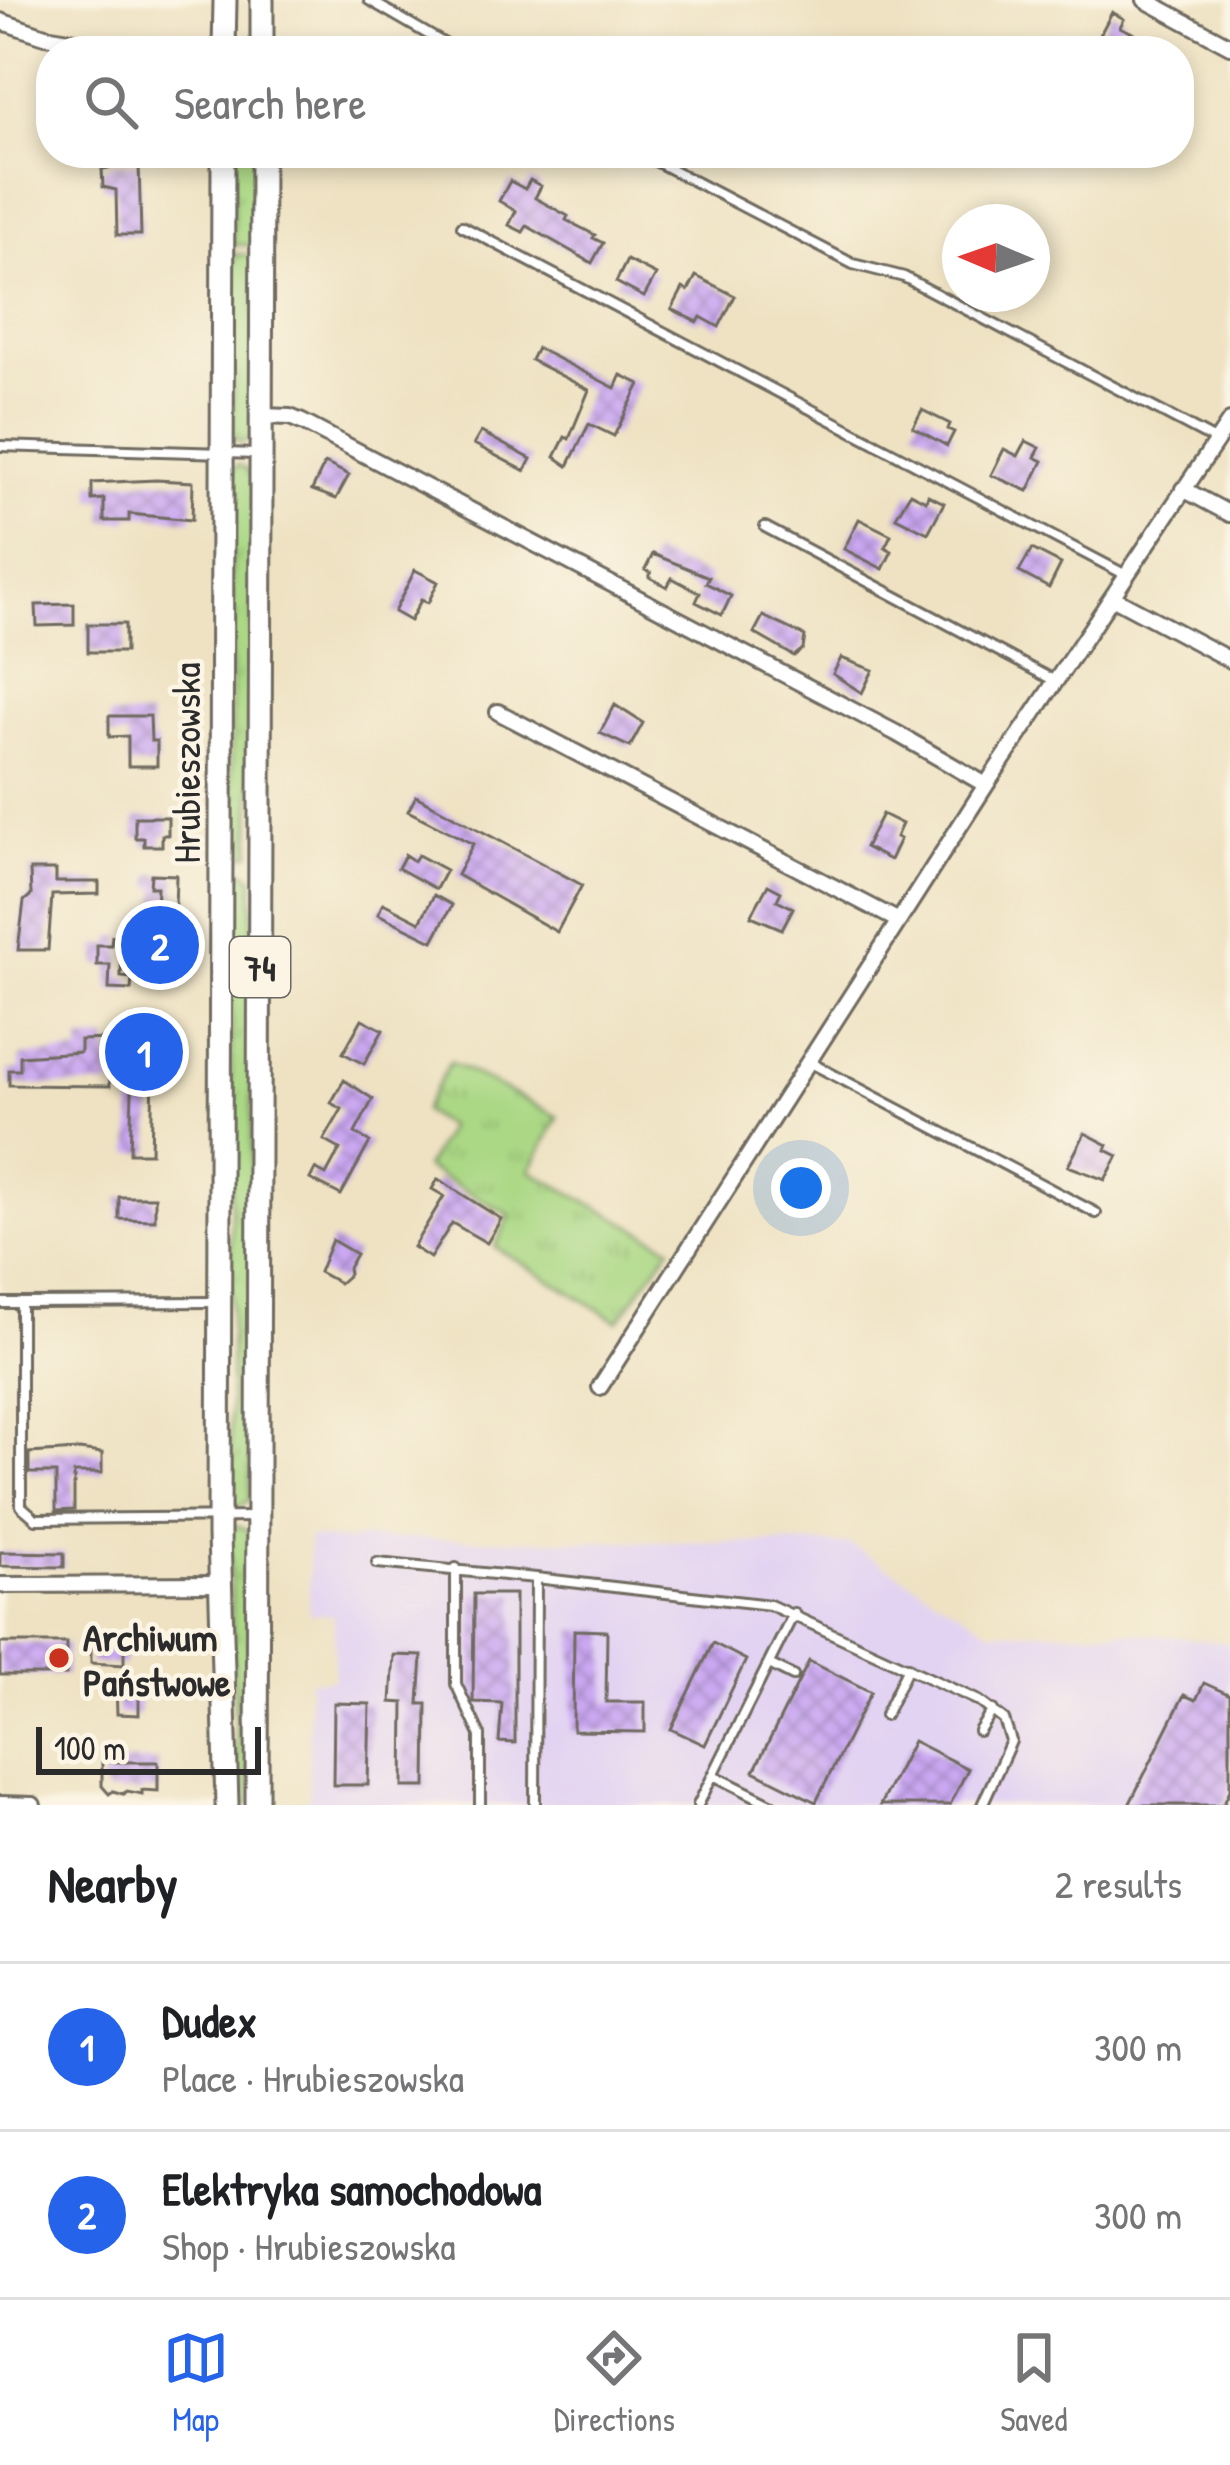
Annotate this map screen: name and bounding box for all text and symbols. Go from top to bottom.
search box [36,36,1194,168]
icon: search [78,69,144,135]
text: Search here [174,72,366,133]
north arrow [942,204,1050,312]
street label: Hrubieszowska [159,662,212,864]
pin: 2 [121,900,199,990]
road number: 74 [230,937,290,997]
pin: 1 [105,1007,183,1097]
your location [771,1158,831,1218]
place label: Archiwum Państwowe [83,1610,231,1708]
marker: Archiwum Państwowe [46,1645,72,1671]
scale bar [36,1721,261,1774]
text: 100 m [54,1726,126,1770]
text: Nearby [48,1849,178,1918]
text: 2 results [1055,1857,1182,1910]
text: Dudex [162,1990,257,2051]
text: 1 [80,2020,94,2073]
text: 300 m [1094,2020,1182,2073]
text: Place · Hrubieszowska [162,2051,464,2104]
text: Elektryka samochodowa [162,2158,541,2219]
text: 2 [78,2188,96,2241]
text: 300 m [1094,2188,1182,2241]
text: Shop · Hrubieszowska [162,2219,456,2272]
tab: Map [163,2325,229,2441]
tab: Directions [554,2325,675,2441]
tab: Saved [1000,2325,1067,2441]

